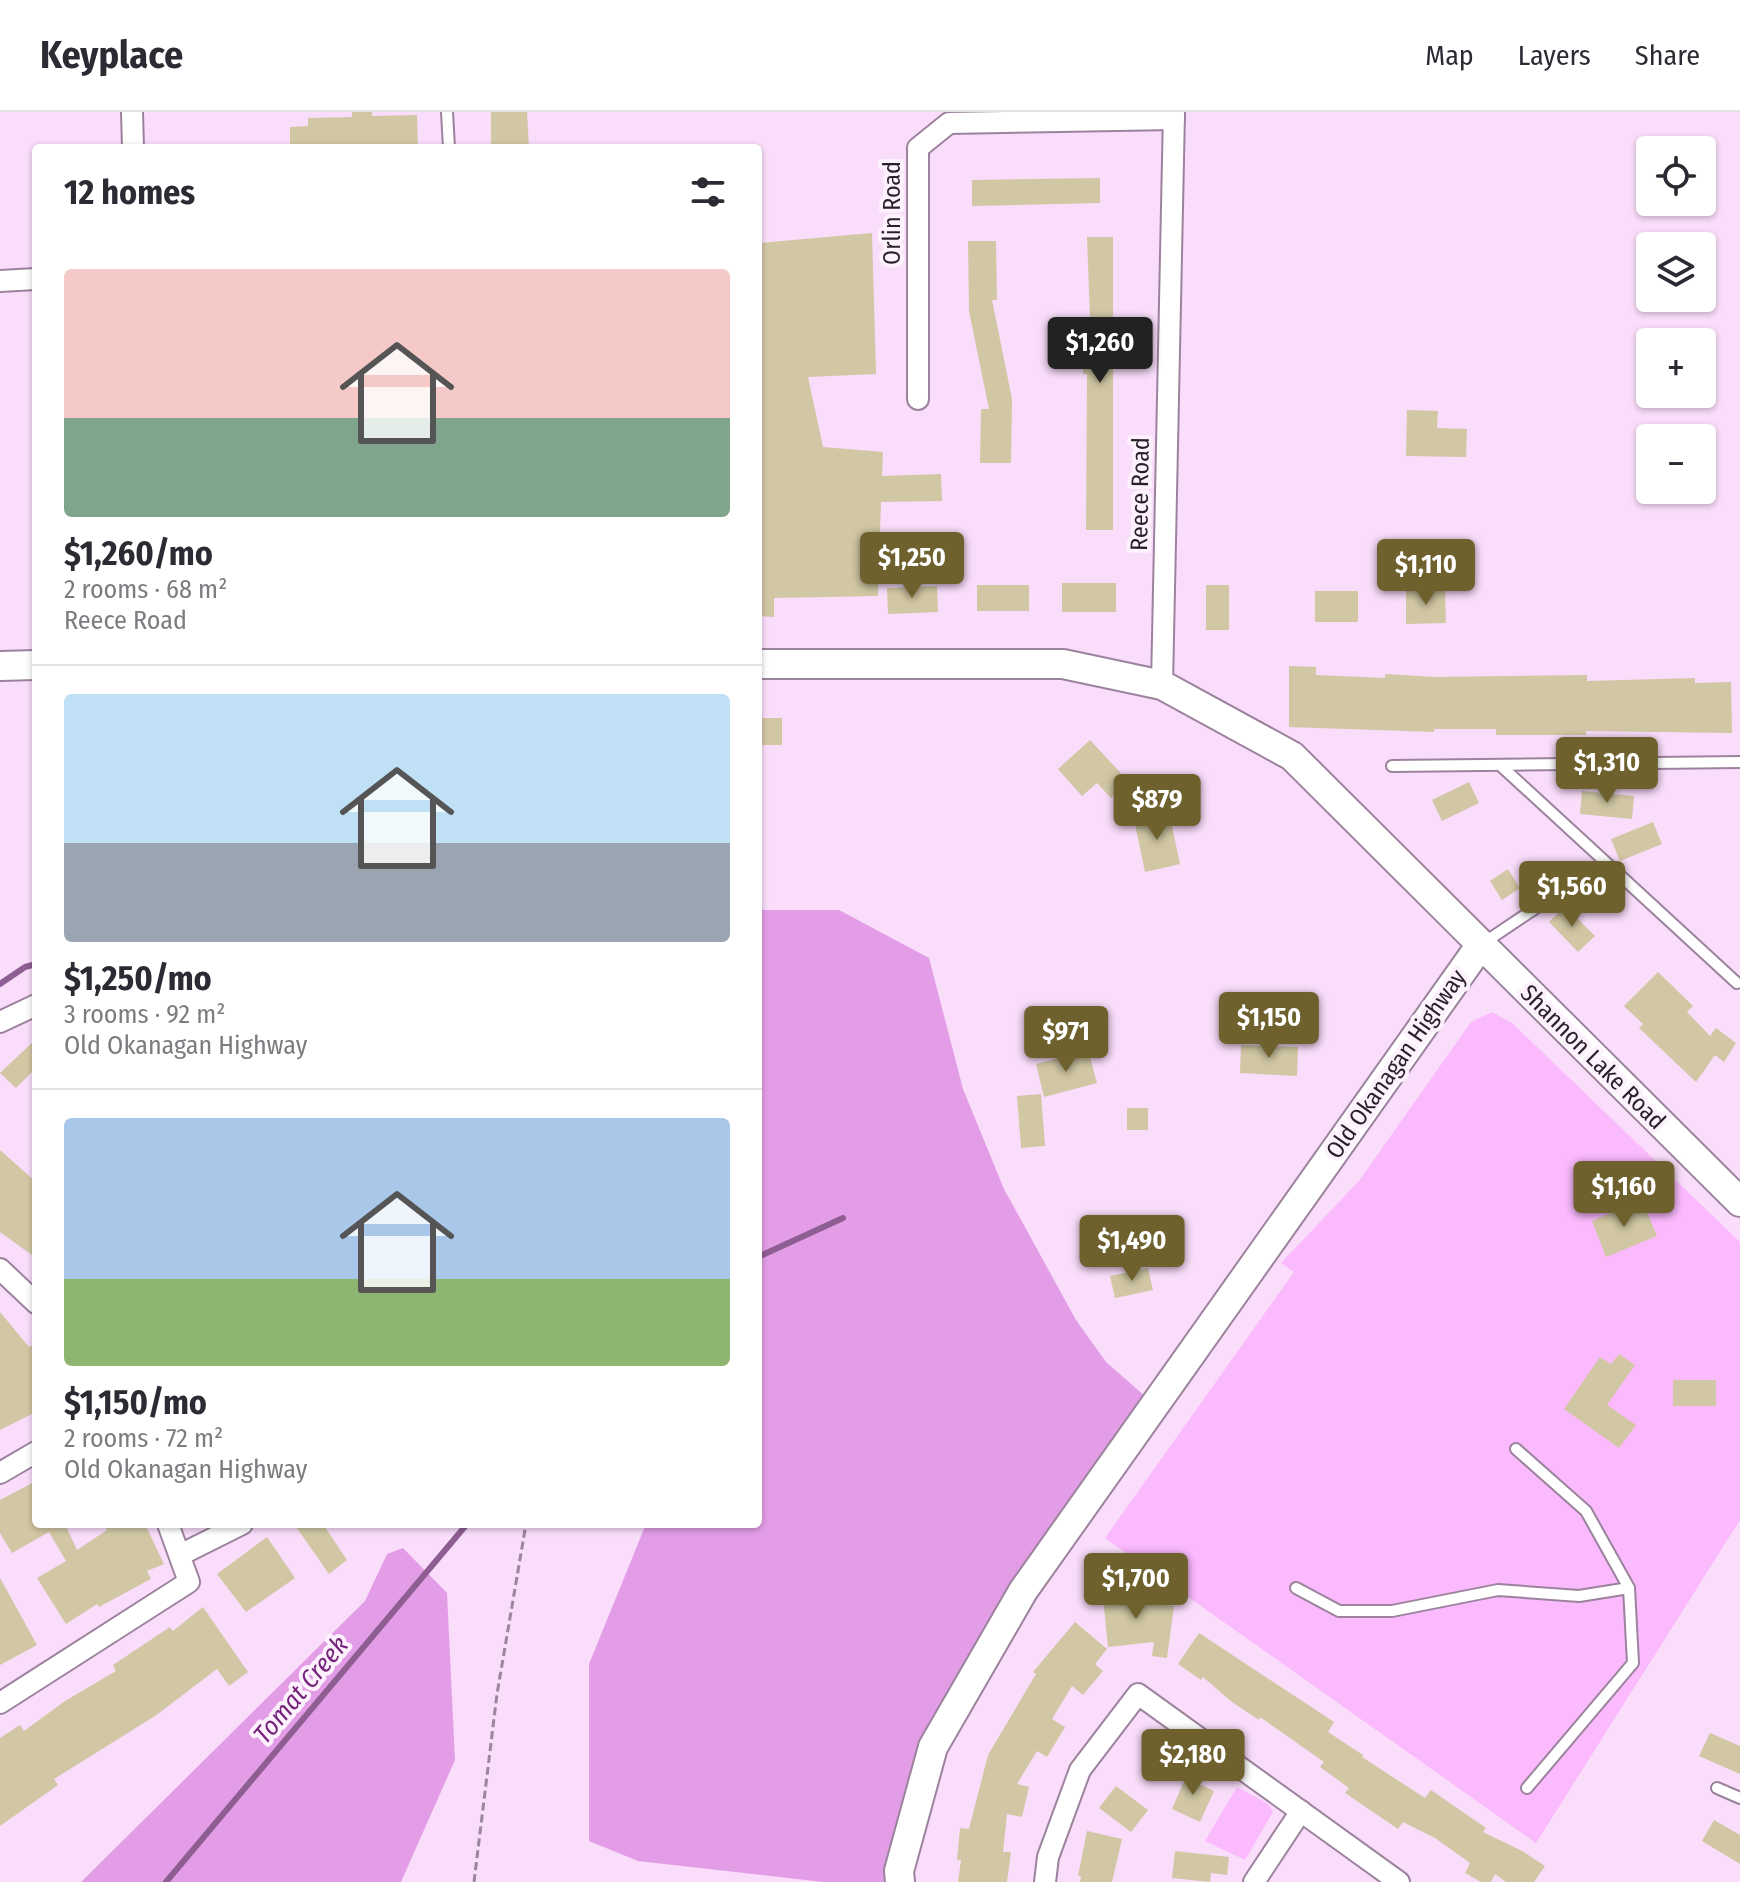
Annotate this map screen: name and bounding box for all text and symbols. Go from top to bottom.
text: Keyplace [40,32,183,78]
text: Map [1425,39,1474,72]
text: Layers [1518,39,1591,72]
text: Share [1635,39,1700,72]
map controls [1636,136,1716,504]
button: locate [1636,136,1716,216]
street label: Orlin Road [878,161,906,265]
icon: filters [686,170,730,214]
text: 12 homes [64,172,195,213]
button: layers [1636,232,1716,312]
pin: $1,260 [1035,317,1165,385]
icon: home [325,321,469,465]
text: $1,260 [1066,327,1134,358]
button: + [1636,328,1716,408]
button: − [1636,424,1716,504]
street label: Reece Road [1125,437,1155,551]
pin: $1,250 [847,532,977,600]
text: $1,260/mo [64,533,213,574]
pin: $1,110 [1361,539,1491,607]
text: $1,250 [878,542,946,573]
text: $1,110 [1395,549,1457,580]
text: 2 rooms · 68 m² [64,574,227,605]
text: Reece Road [64,605,187,636]
pin: $1,310 [1542,737,1672,805]
icon: home [325,746,469,890]
text: $1,310 [1574,747,1640,778]
pin: $879 [1110,774,1204,842]
text: $879 [1132,784,1182,815]
pin: $1,560 [1507,861,1637,929]
text: $1,560 [1537,871,1607,902]
text: $1,250/mo [64,958,212,999]
street label: Old Okanagan Highway [1320,964,1472,1164]
street label: Shannon Lake Road [1515,979,1671,1135]
pin: $1,150 [1204,992,1334,1060]
text: 3 rooms · 92 m² [64,999,225,1030]
text: $1,150 [1237,1002,1301,1033]
pin: $971 [1019,1006,1113,1074]
text: $971 [1042,1016,1090,1047]
text: Old Okanagan Highway [64,1030,307,1061]
pin: $1,160 [1559,1161,1689,1229]
icon: home [325,1170,469,1314]
text: $1,160 [1591,1171,1657,1202]
pin: $1,490 [1067,1215,1197,1283]
text: $1,490 [1098,1225,1166,1256]
text: $1,150/mo [64,1382,207,1423]
text: 2 rooms · 72 m² [64,1423,223,1454]
text: Old Okanagan Highway [64,1454,307,1485]
pin: $1,700 [1071,1553,1201,1621]
text: $1,700 [1102,1563,1170,1594]
water label: Tomat Creek [247,1630,355,1750]
pin: $2,180 [1128,1729,1258,1797]
text: $2,180 [1160,1739,1226,1770]

